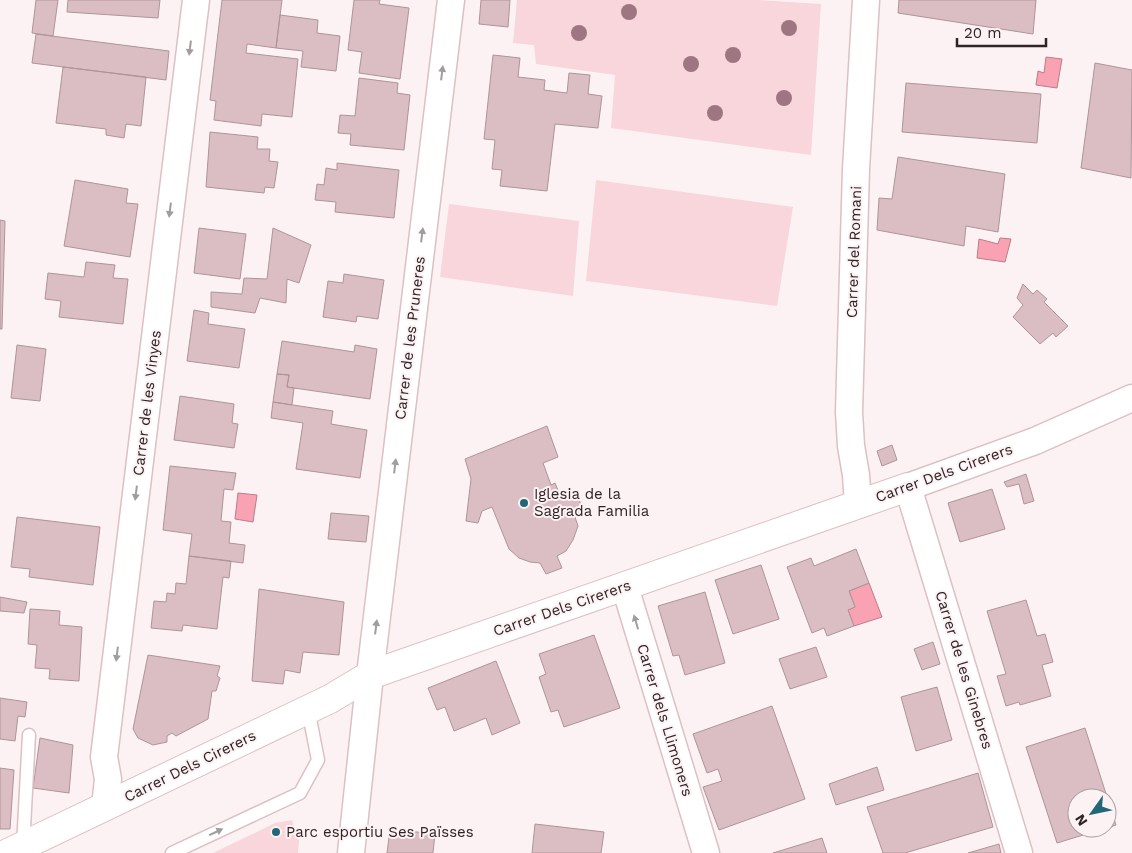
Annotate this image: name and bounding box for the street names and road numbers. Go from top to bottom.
street label: Carrer del Romani [843,186,865,318]
street label: Carrer de les Pruneres [391,255,429,421]
street label: Carrer de les Vinyes [129,329,165,477]
street label: Carrer Dels Cirerers [873,440,1015,506]
street label: Carrer Dels Cirerers [491,576,633,640]
street label: Carrer de les Ginebres [931,589,997,751]
street label: Carrer dels Llimoners [633,642,697,799]
street label: Carrer Dels Cirerers [121,726,259,806]

